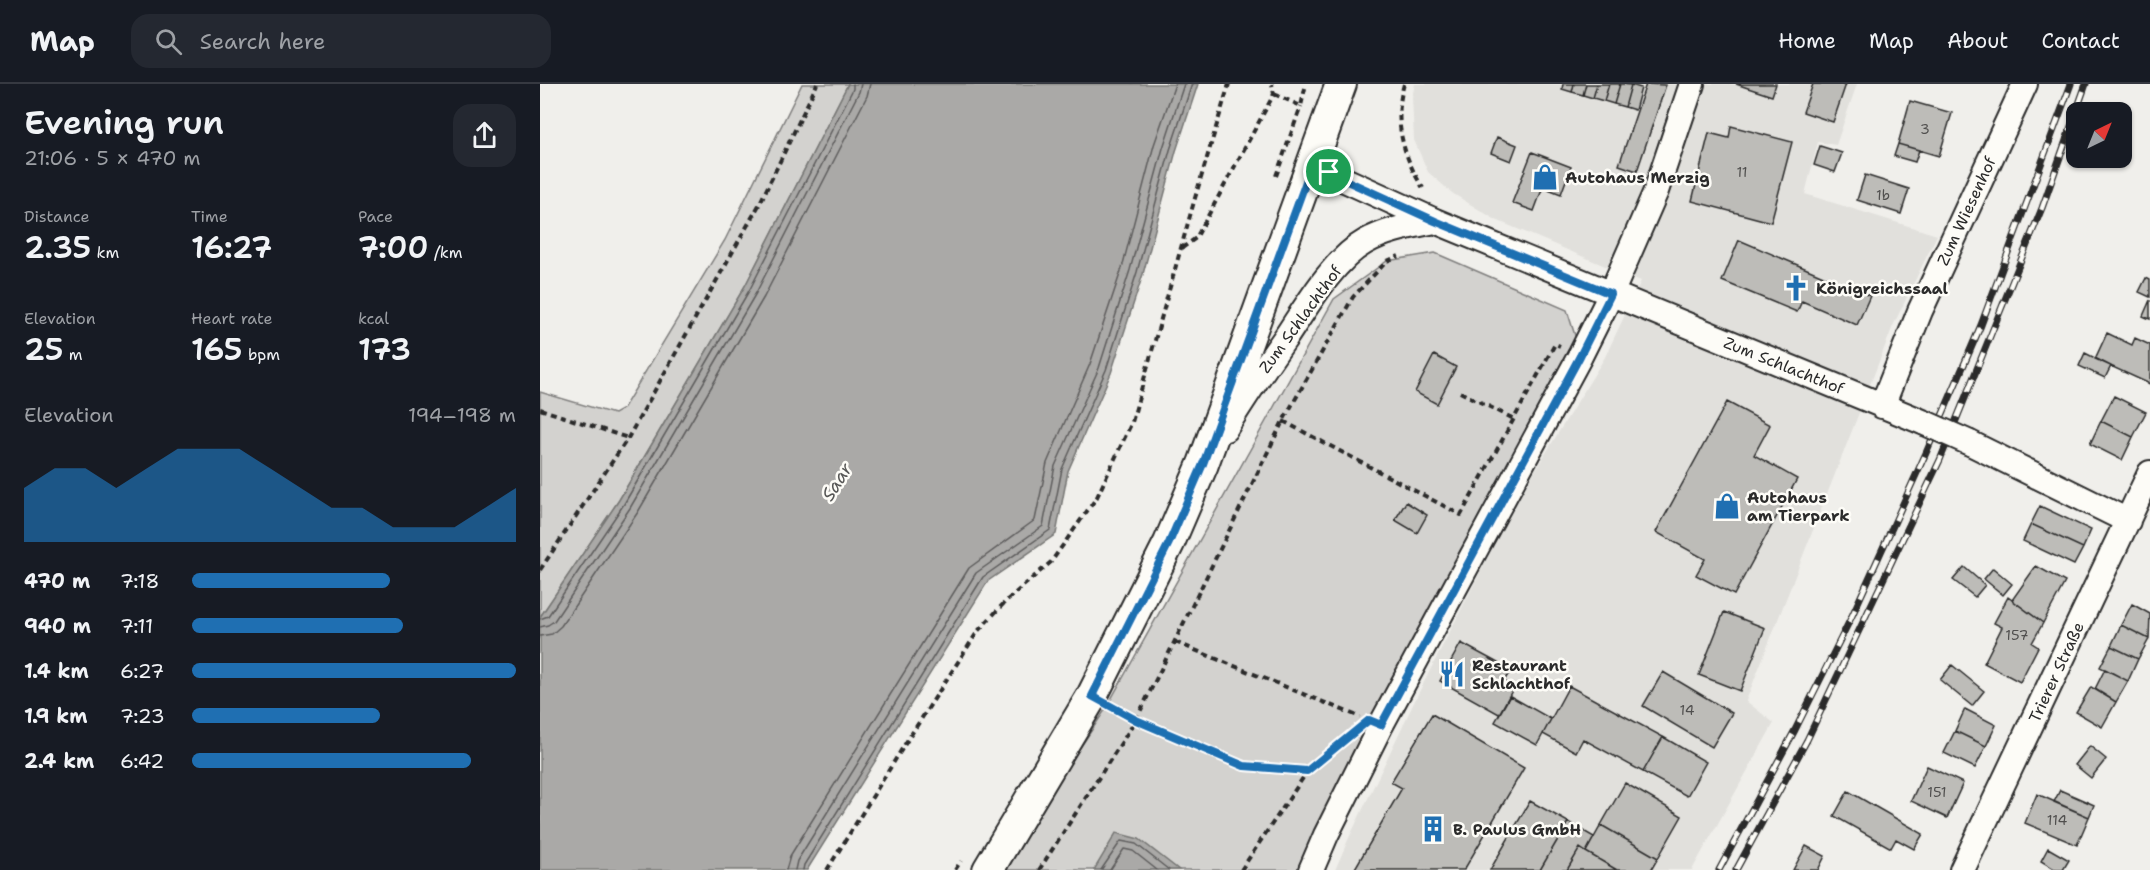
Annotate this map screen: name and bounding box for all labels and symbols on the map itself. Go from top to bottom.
north arrow [2066,102,2132,168]
house number: 3 [1920,120,1930,138]
pin [1303,146,1354,197]
street label: Zum Wiesenhof [1932,152,2001,269]
shop icon: Autohaus Merzig [1530,162,1560,192]
house number: 11 [1736,163,1748,181]
place label: Autohaus Merzig [1565,167,1710,188]
house number: 1b [1876,186,1890,204]
street label: Zum Schlachthof [1254,260,1347,377]
church icon: Königreichssaal [1781,273,1811,303]
place label: Königreichssaal [1816,278,1949,299]
street label: Zum Schlachthof [1721,332,1848,400]
water label: Saar [816,458,858,506]
place label: Autohaus am Tierpark [1747,487,1850,526]
shop icon: Autohaus am Tierpark [1712,491,1742,521]
street label: Trierer Straße [2024,619,2089,726]
house number: 157 [2005,626,2029,644]
place label: Restaurant Schlachthof [1472,655,1571,694]
restaurant icon: Restaurant Schlachthof [1437,659,1467,689]
house number: 14 [1679,701,1695,719]
house number: 151 [1927,783,1947,801]
house number: 114 [2047,811,2067,829]
building icon: B. Paulus GmbH [1418,814,1448,844]
place label: B. Paulus GmbH [1453,819,1581,840]

